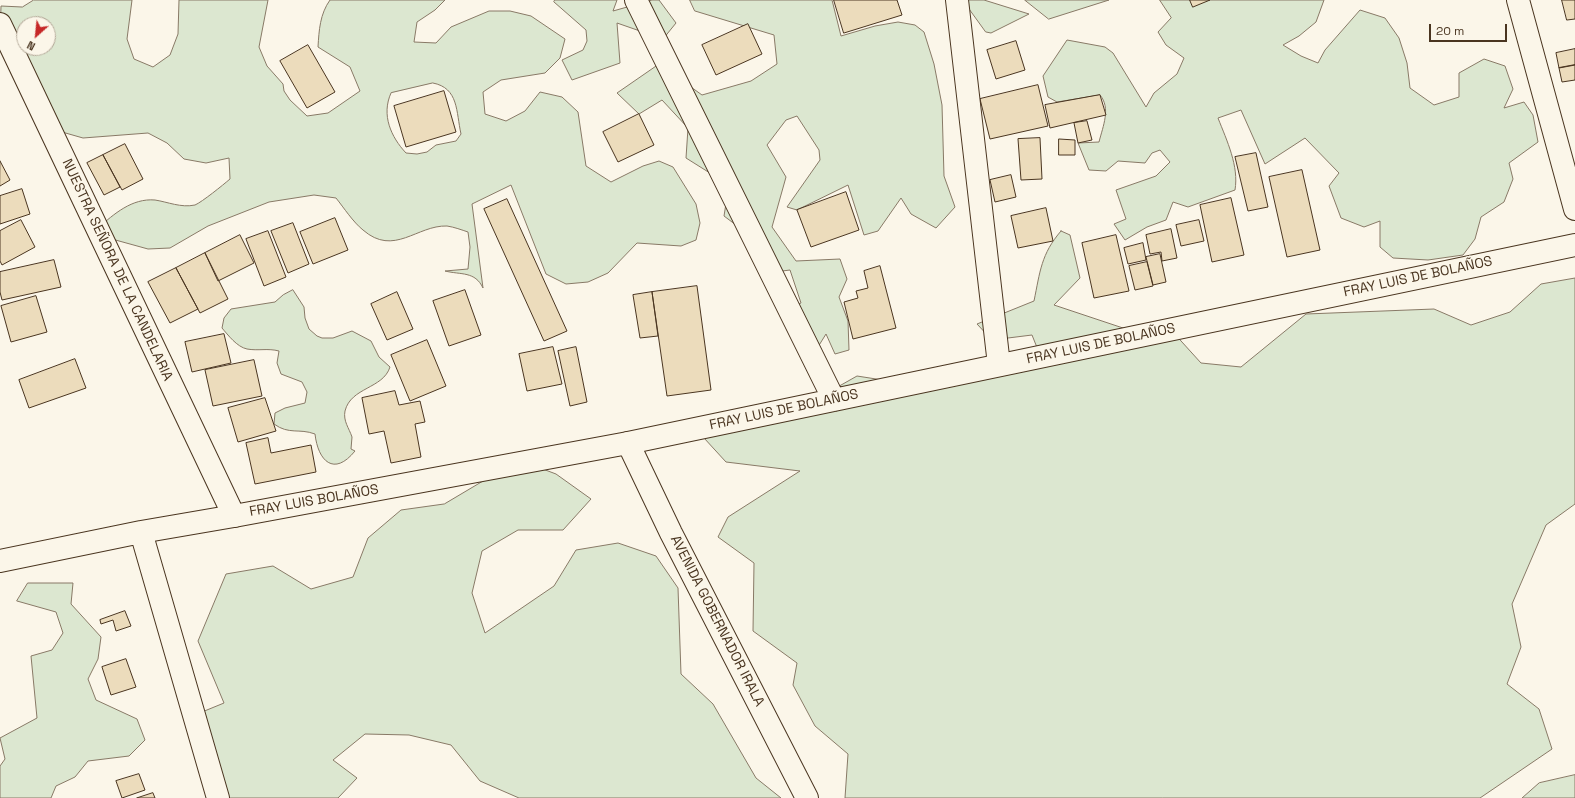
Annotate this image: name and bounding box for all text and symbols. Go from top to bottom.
north arrow [16,16,56,56]
scale bar [1431,16,1509,42]
text: 20 m [1436,23,1464,39]
text: N [25,38,37,54]
street label: NUESTRA SEÑORA DE LA CANDELARIA [58,156,176,384]
street label: FRAY LUIS DE BOLAÑOS [1342,253,1494,301]
street label: FRAY LUIS DE BOLAÑOS [1025,320,1177,368]
street label: FRAY LUIS DE BOLAÑOS [708,386,860,434]
street label: FRAY LUIS BOLAÑOS [248,481,380,521]
street label: AVENIDA GOBERNADOR IRALA [666,533,768,709]

